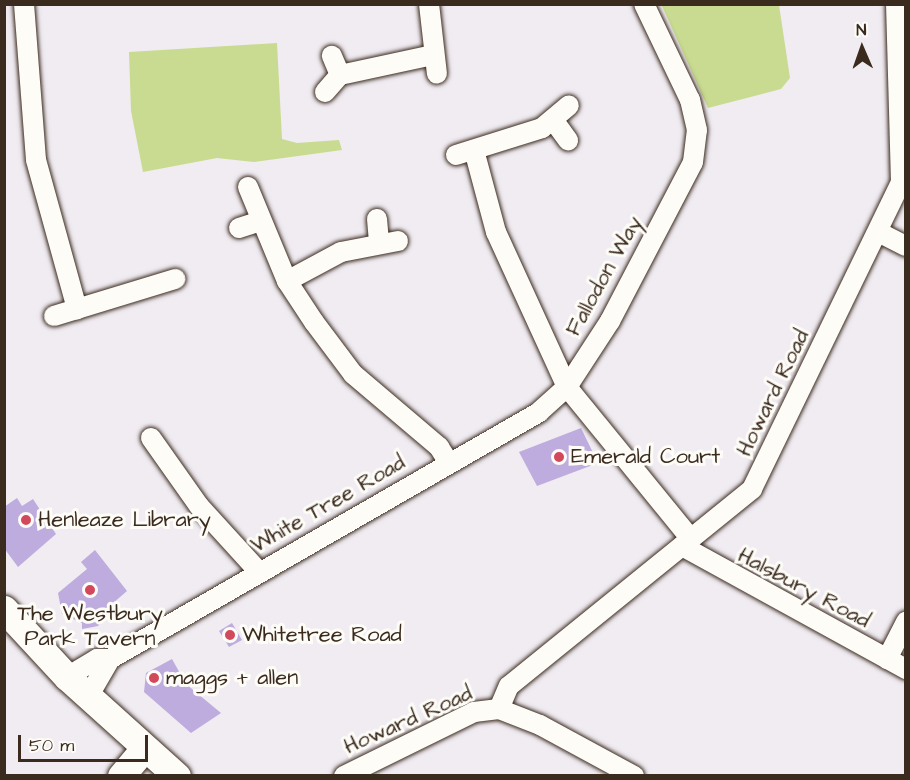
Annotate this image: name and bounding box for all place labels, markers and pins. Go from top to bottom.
place label: Emerald Court [571,444,720,470]
marker: Emerald Court [552,450,566,464]
place label: Henleaze Library [38,507,211,533]
marker: Henleaze Library [19,513,33,527]
marker: The Westbury Park Tavern [83,583,97,597]
place label: The Westbury Park Tavern [17,600,163,652]
place label: Whitetree Road [242,622,402,648]
marker: Whitetree Road [223,628,237,642]
place label: maggs + allen [166,665,298,691]
marker: maggs + allen [147,671,161,685]

